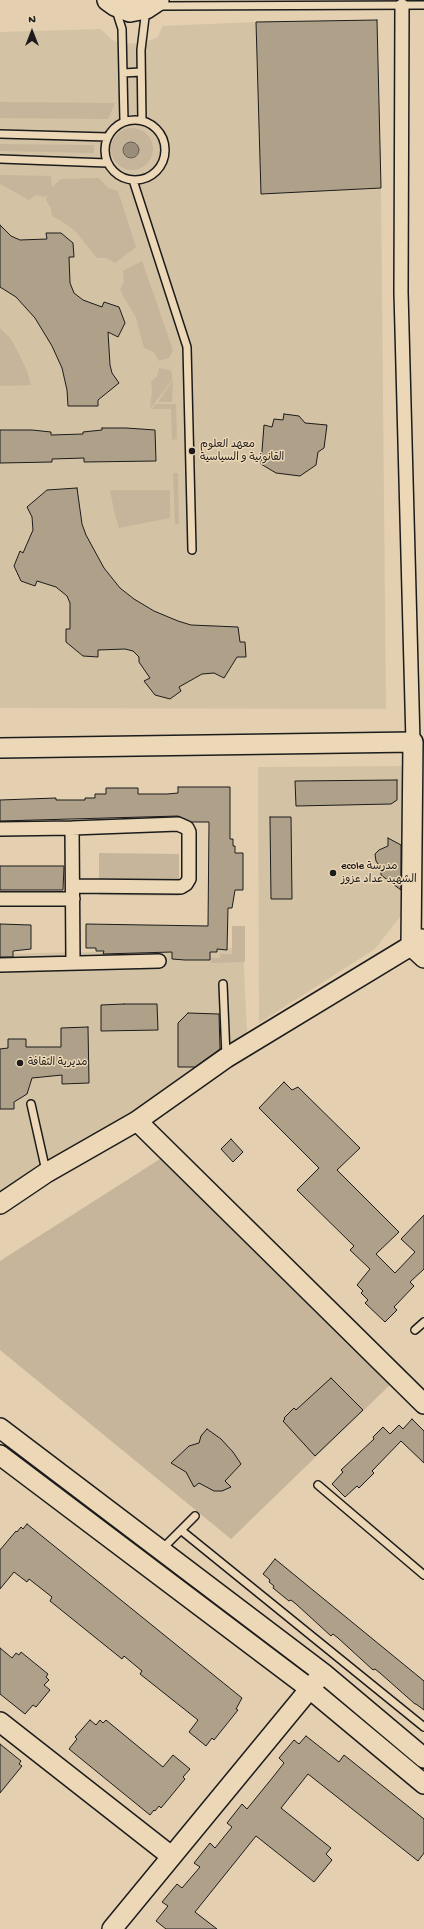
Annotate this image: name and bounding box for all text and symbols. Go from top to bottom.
north arrow [12,12,52,52]
text: N [28,14,36,26]
place label: معهد العلوم القانونية و السياسية [200,438,284,464]
marker: معهد العلوم القانونية و السياسية [187,446,197,456]
place label: ecole مدرسة الشهيد عداد عزوز [341,860,417,886]
marker: ecole مدرسة الشهيد عداد عزوز [328,868,338,878]
place label: مديرية الثقافة [28,1056,87,1070]
marker: مديرية الثقافة [15,1058,25,1068]

